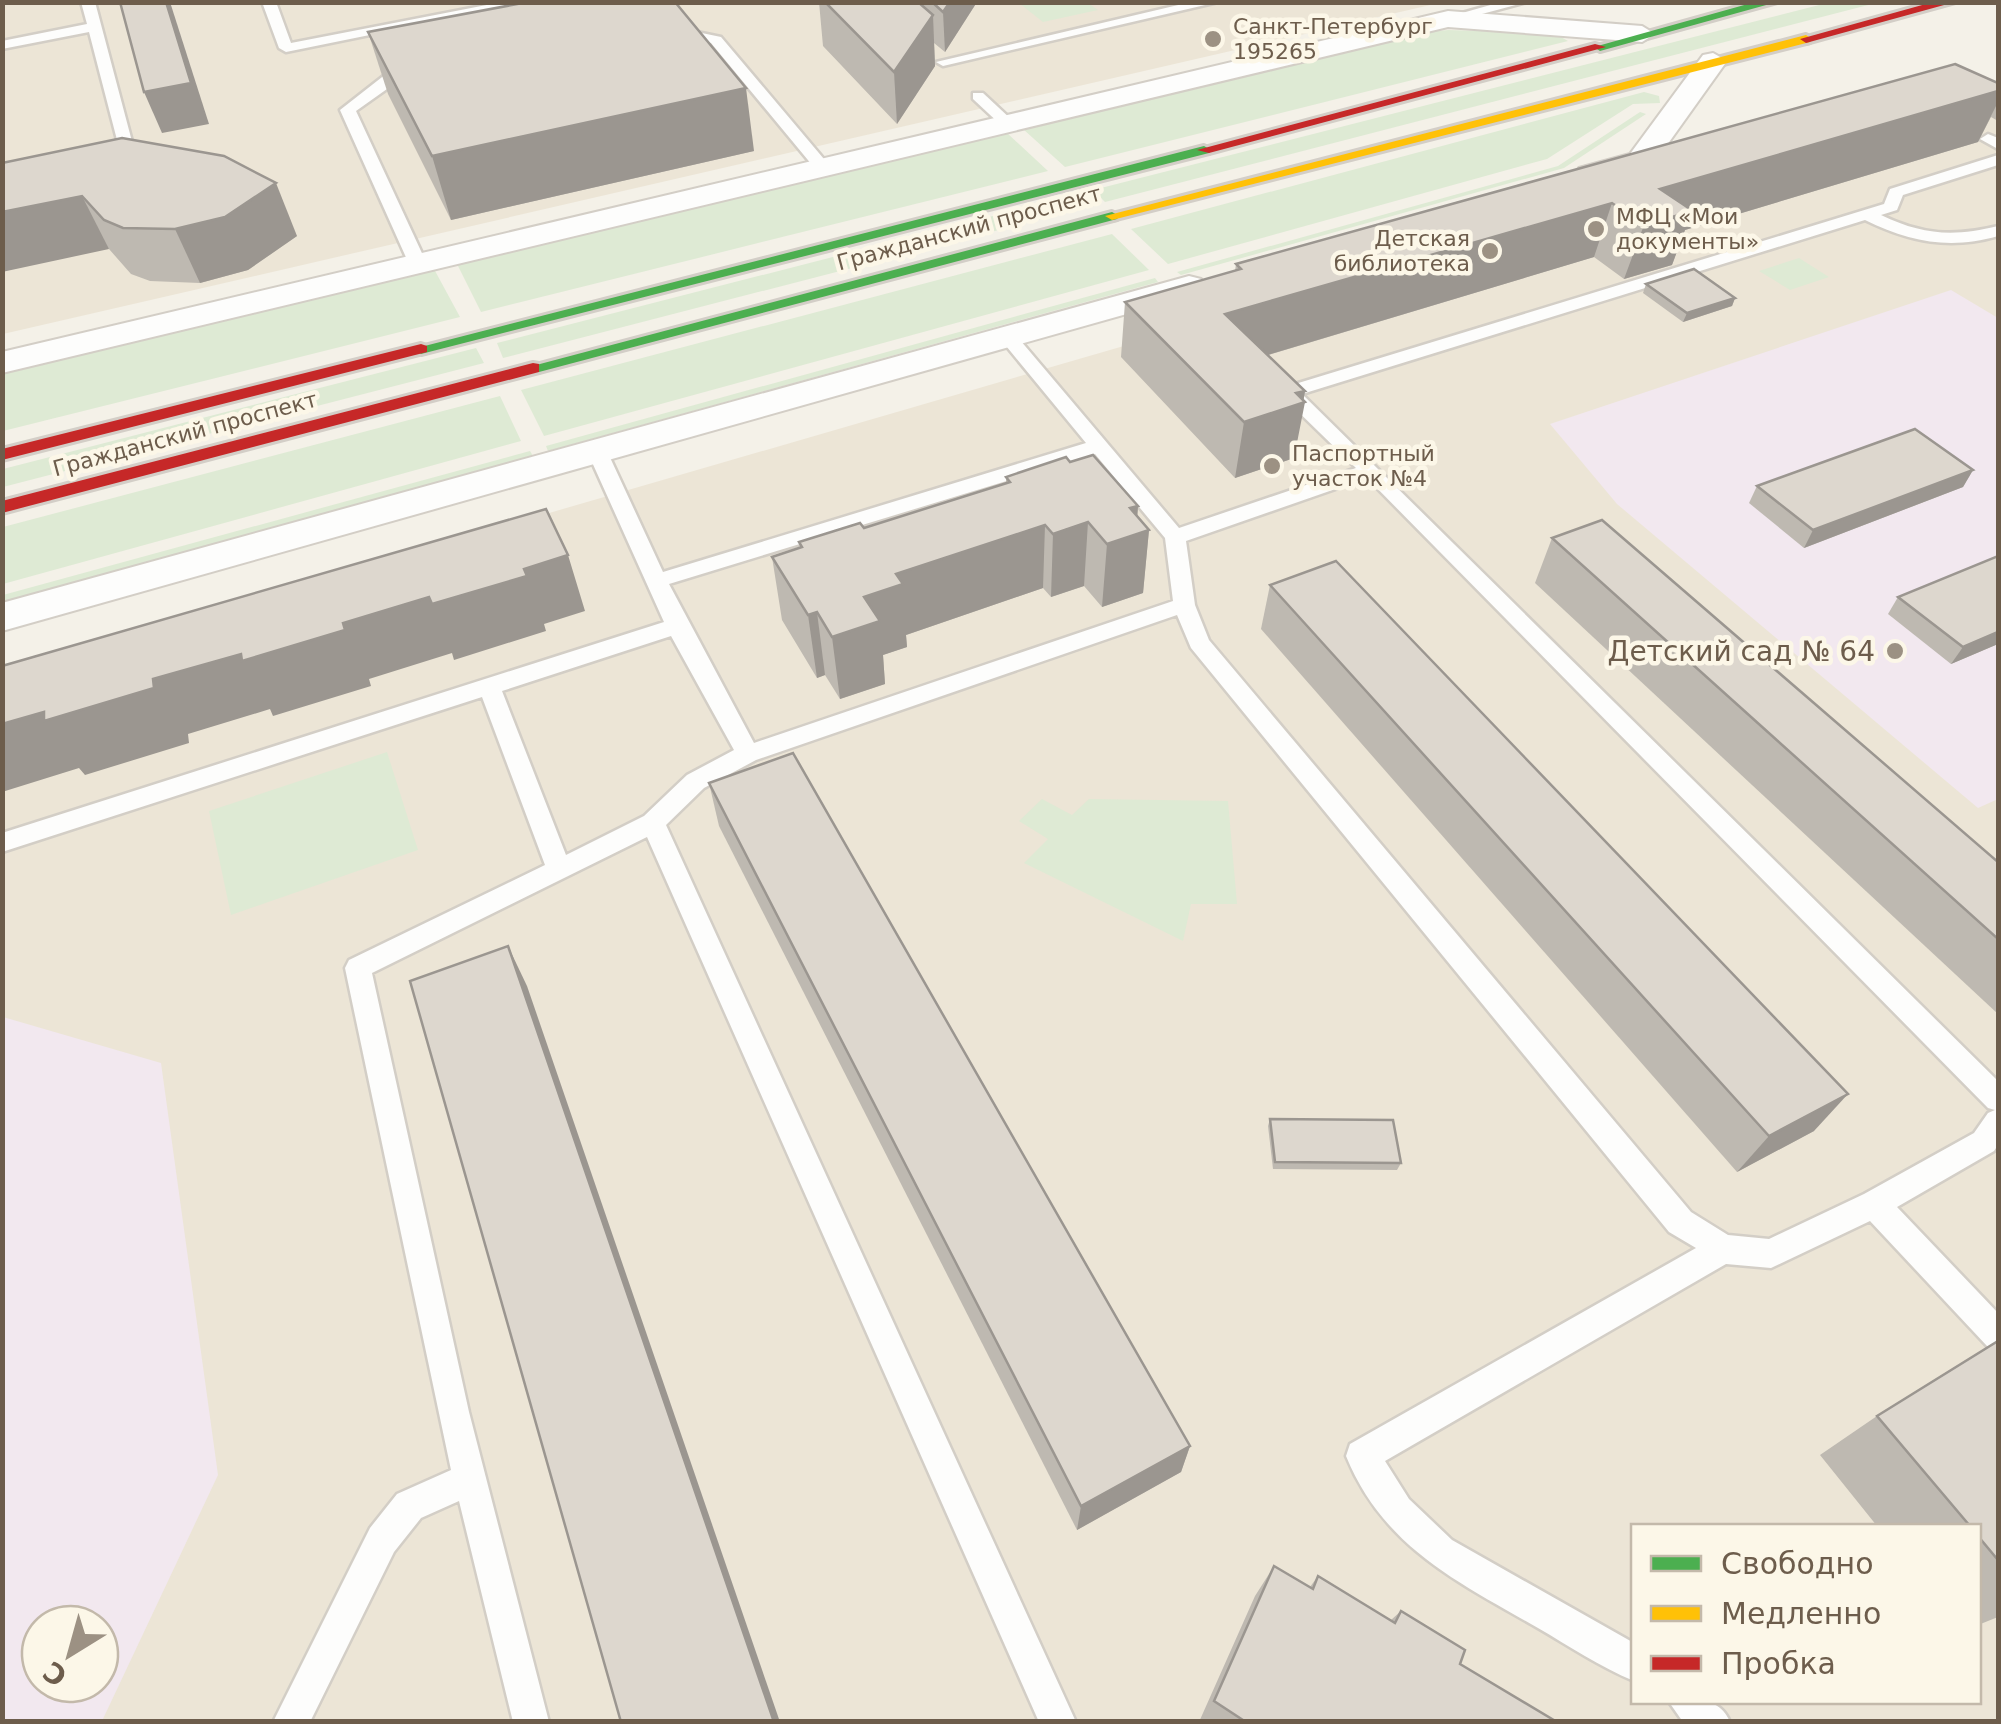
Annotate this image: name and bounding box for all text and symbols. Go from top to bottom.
place label: Санкт-Петербург 195265 [1233,14,1433,64]
marker: Санкт-Петербург 195265 [1202,28,1224,50]
street label: Гражданский проспект [834,181,1104,275]
place label: МФЦ «Мои документы» [1616,204,1759,254]
marker: МФЦ «Мои документы» [1585,218,1607,240]
place label: Детская библиотека [1334,226,1470,276]
marker: Детская библиотека [1479,240,1501,262]
street label: Гражданский проспект [50,387,320,481]
place label: Паспортный участок №4 [1292,441,1435,491]
marker: Паспортный участок №4 [1261,455,1283,477]
place label: Детский сад № 64 [1608,635,1875,668]
marker: Детский сад № 64 [1884,640,1906,662]
legend [1631,1524,1981,1704]
text: Свободно [1721,1546,1874,1581]
text: Медленно [1721,1596,1881,1631]
north arrow [20,1604,120,1704]
text: Пробка [1721,1646,1836,1681]
text: С [37,1654,73,1693]

